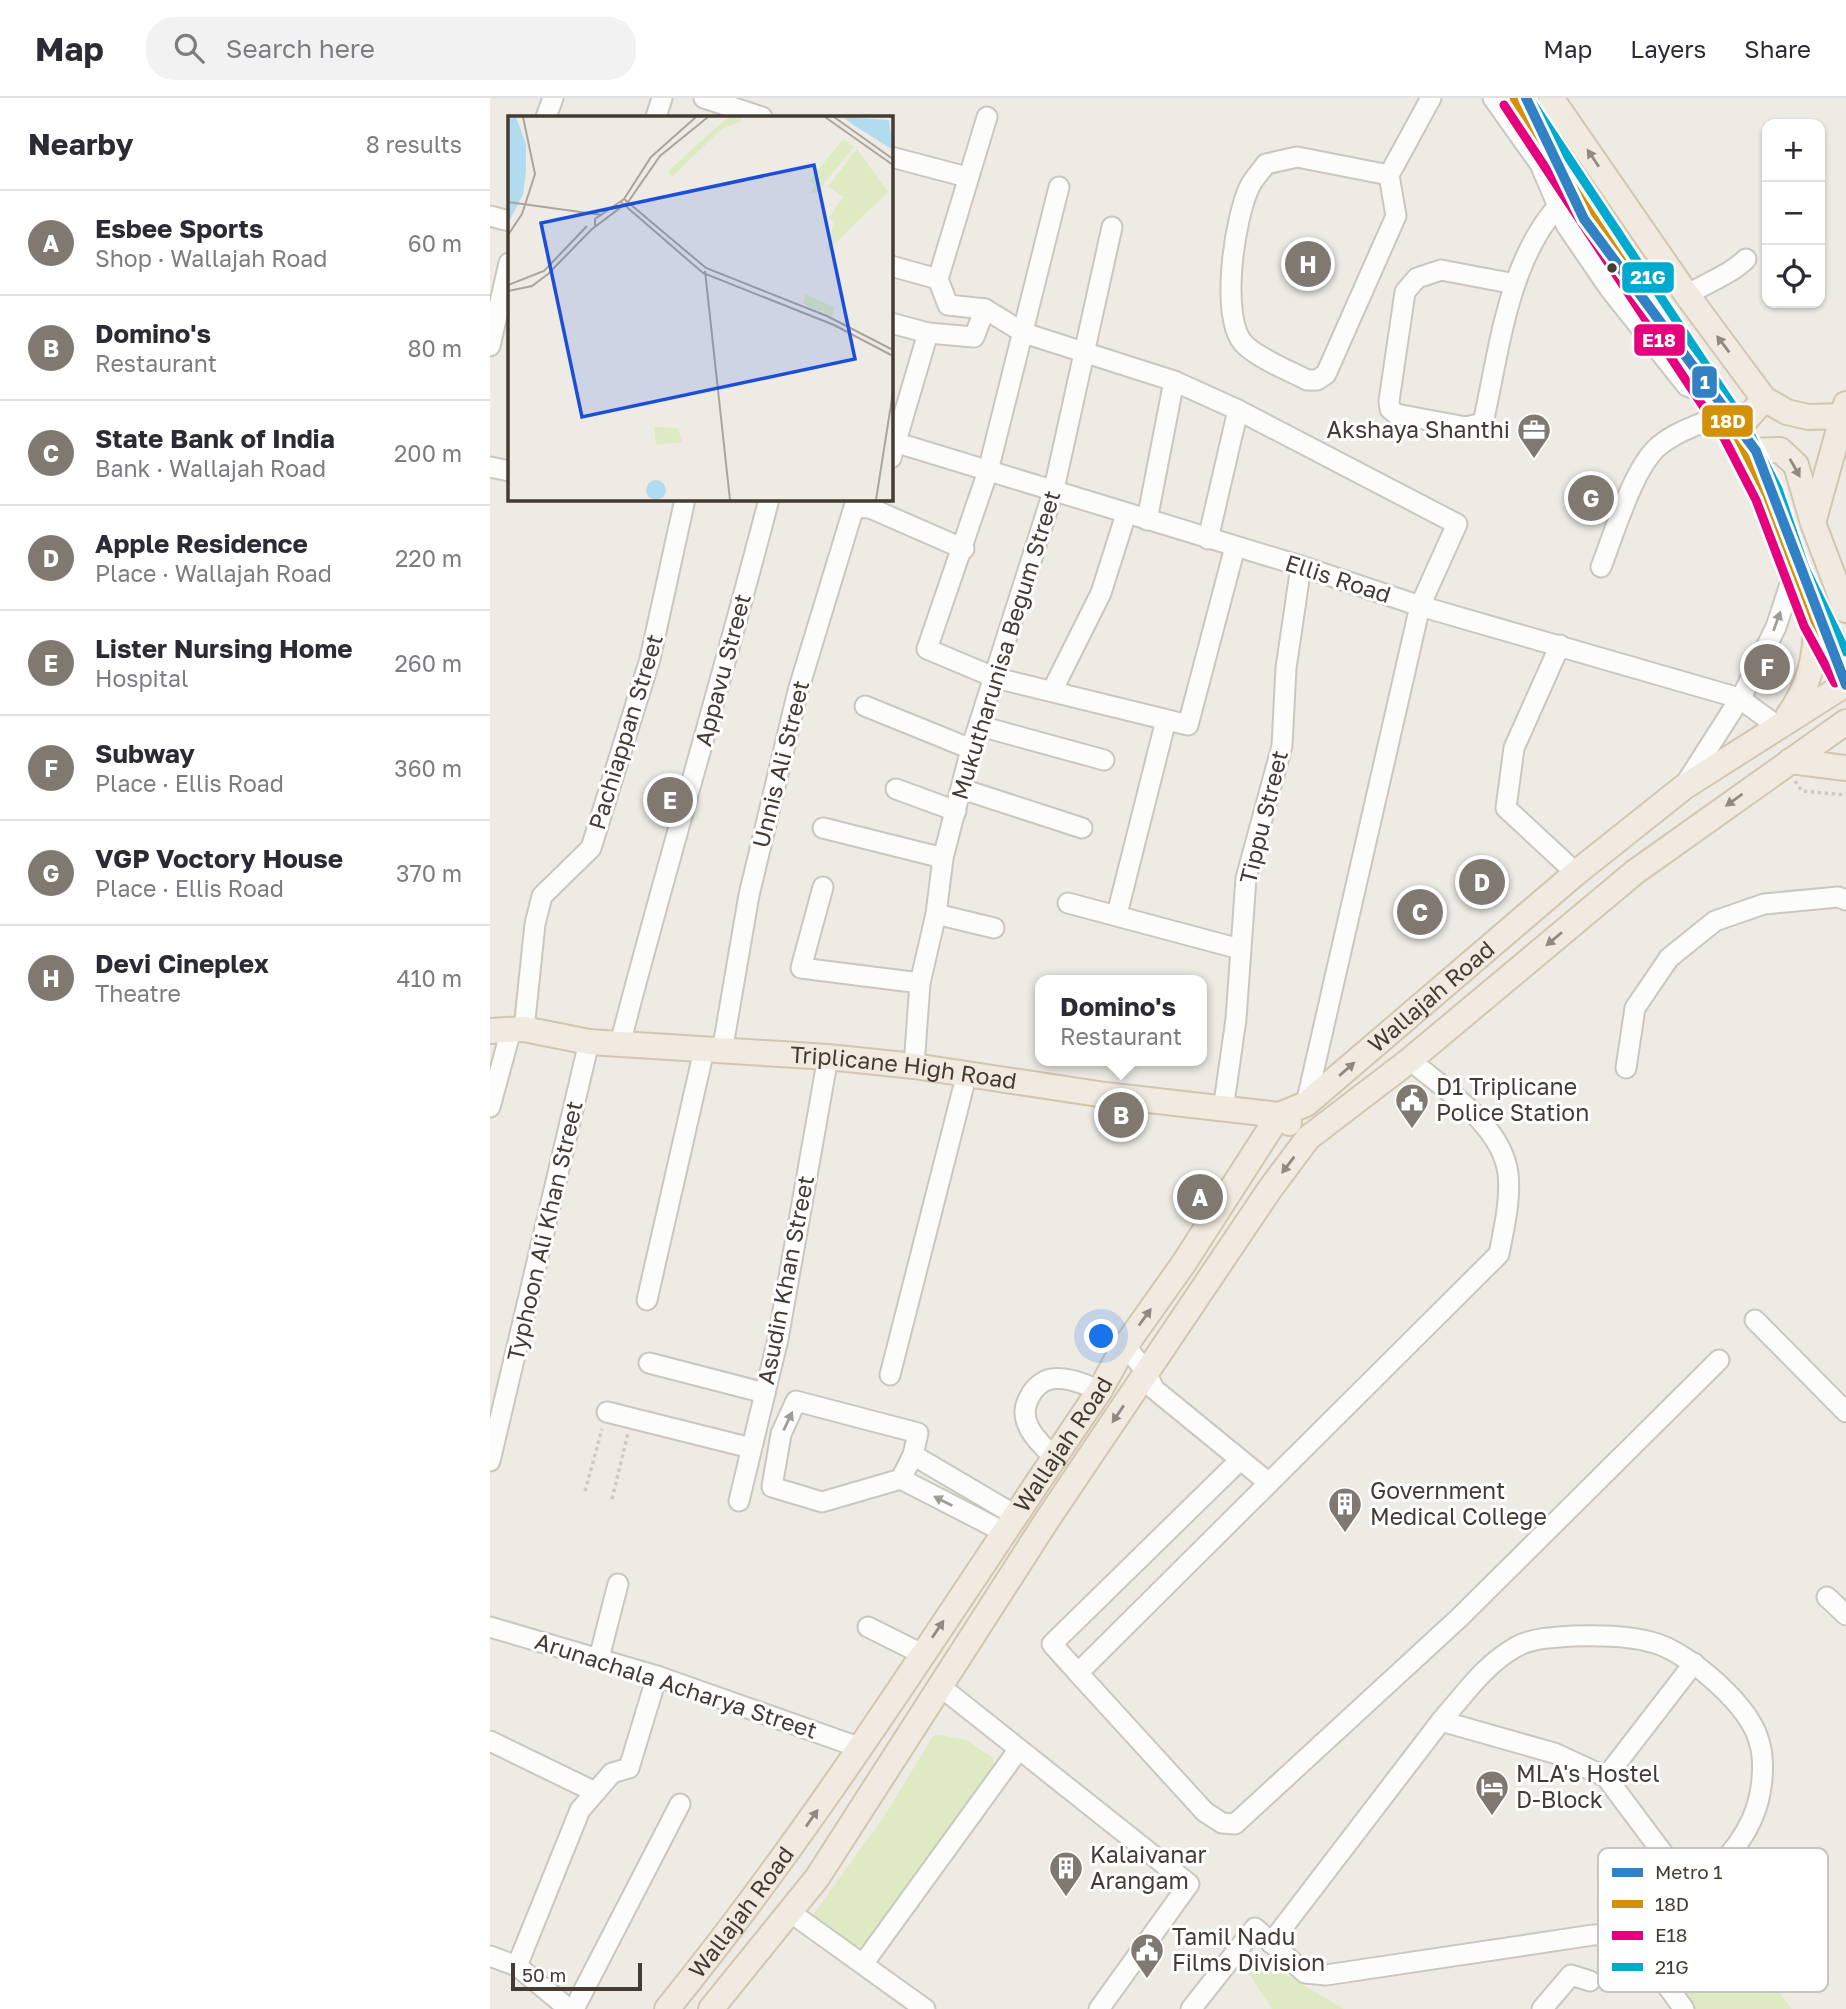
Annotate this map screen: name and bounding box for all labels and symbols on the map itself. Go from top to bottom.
inset map [508,116,892,500]
one-way arrow [1587,148,1600,167]
pin: H [1285,238,1331,290]
unlabelled marker [1605,261,1619,275]
line badge: 21G [1621,261,1675,294]
text: 21G [1630,265,1666,288]
line badge: E18 [1633,323,1686,357]
text: E18 [1642,328,1676,351]
one-way arrow [1716,335,1730,353]
line badge: 1 [1691,365,1718,399]
text: 1 [1700,370,1710,393]
line badge: 18D [1701,404,1754,438]
text: 18D [1710,409,1746,432]
office icon: Akshaya Shanthi [1515,411,1553,460]
place label: Akshaya Shanthi [1327,415,1510,443]
one-way arrow [1788,458,1800,478]
pin: G [1568,472,1614,524]
street label: Mukutharunisa Begum Street [945,487,1066,803]
street label: Ellis Road [1282,548,1395,608]
street label: Appavu Street [688,590,756,749]
one-way arrow [1772,611,1783,632]
street label: Pachiappan Street [582,631,668,833]
pin: F [1744,641,1790,693]
street label: Unnis Ali Street [746,677,814,850]
street label: Tippu Street [1233,747,1293,886]
pin: E [647,774,693,826]
one-way arrow [1725,793,1743,807]
pin: D [1459,856,1505,908]
pin: C [1397,886,1443,938]
one-way arrow [1545,932,1563,947]
street label: Wallajah Road [1362,934,1499,1058]
street label: Triplicane High Road [789,1040,1019,1094]
one-way arrow [1338,1062,1355,1077]
place label: D1 Triplicane Police Station [1436,1072,1589,1126]
public building icon: D1 Triplicane Police Station [1393,1081,1431,1130]
pin: B [1098,1089,1144,1141]
street label: Typhoon Ali Khan Street [500,1098,588,1364]
one-way arrow [1281,1156,1295,1174]
pin: A [1177,1171,1223,1223]
street label: Asudin Khan Street [751,1173,819,1387]
one-way arrow [1138,1308,1152,1326]
your location [1084,1319,1118,1353]
street label: Wallajah Road [1007,1371,1118,1517]
one-way arrow [1112,1404,1125,1423]
one-way arrow [782,1411,793,1431]
place label: Government Medical College [1370,1476,1547,1530]
building icon: Government Medical College [1326,1485,1364,1534]
one-way arrow [933,1495,953,1507]
one-way arrow [932,1619,945,1639]
street label: Arunachala Acharya Street [532,1626,821,1744]
place label: MLA's Hostel D-Block [1516,1759,1660,1813]
hotel icon: MLA's Hostel D-Block [1473,1768,1511,1817]
one-way arrow [804,1809,818,1827]
place label: Kalaivanar Arangam [1090,1840,1206,1894]
street label: Wallajah Road [682,1841,799,1983]
legend [1598,1848,1828,1992]
building icon: Kalaivanar Arangam [1047,1849,1085,1898]
text: Metro 1 [1655,1860,1723,1883]
text: 18D [1655,1892,1689,1915]
place label: Tamil Nadu Films Division [1172,1922,1325,1976]
text: E18 [1655,1923,1687,1946]
public building icon: Tamil Nadu Films Division [1128,1931,1166,1980]
text: 21G [1655,1955,1689,1978]
scale bar [511,1960,642,1992]

